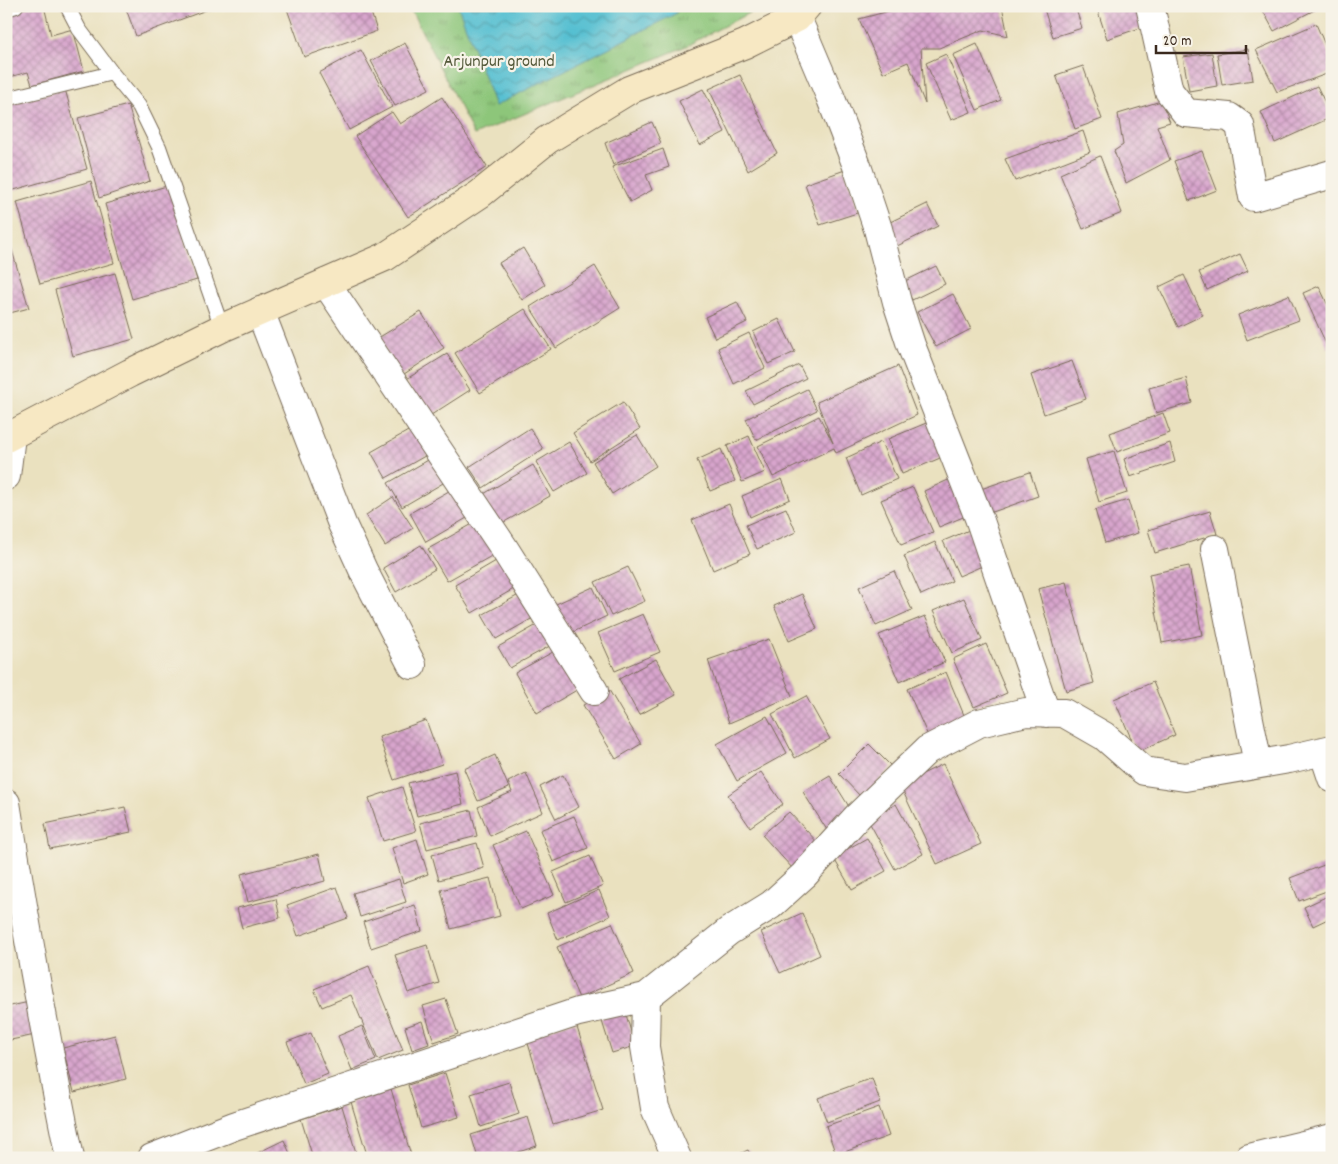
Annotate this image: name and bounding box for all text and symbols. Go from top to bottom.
scale bar [1156,22,1246,54]
text: 20 m [1163,31,1191,53]
park label: Arjunpur ground [443,50,555,75]

